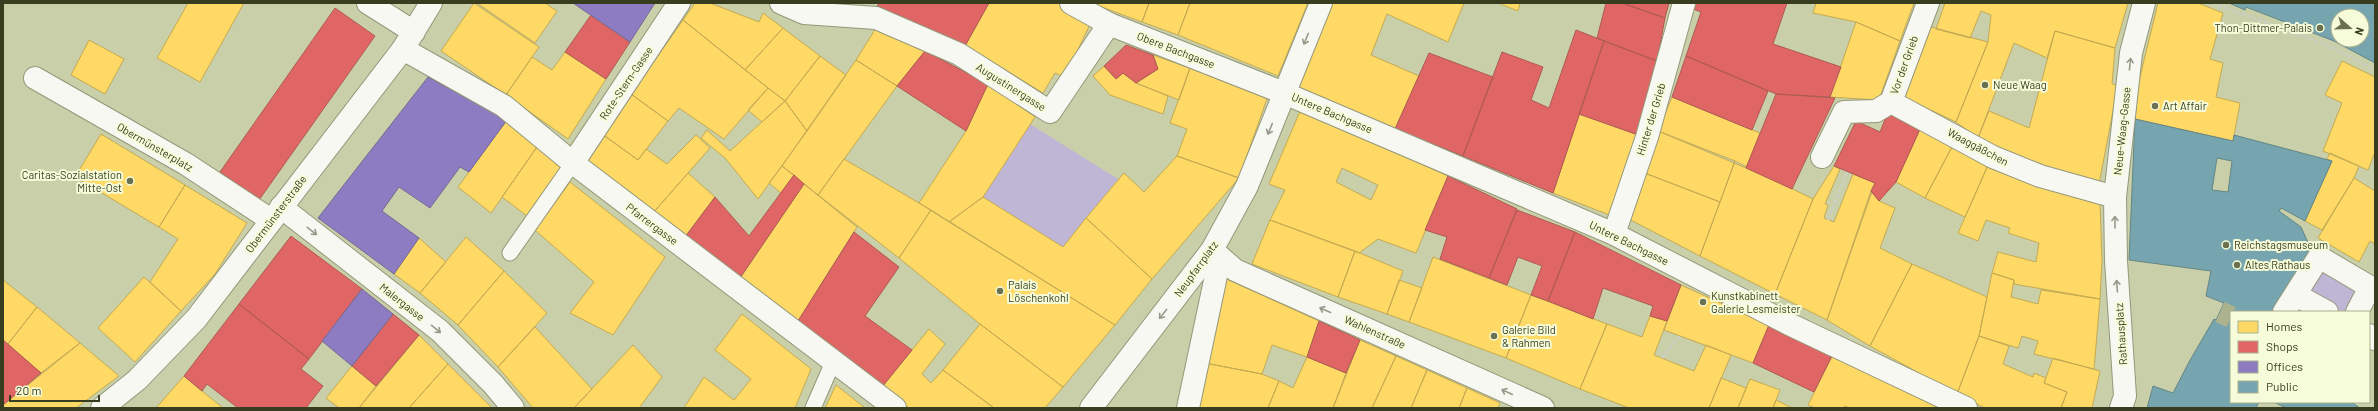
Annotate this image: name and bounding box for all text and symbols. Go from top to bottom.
north arrow [2330,8,2370,48]
place label: Thon-Dittmer-Palais [2215,21,2312,34]
marker: Thon-Dittmer-Palais [2315,23,2325,33]
text: N [2353,26,2367,37]
street label: Obere Bachgasse [1135,29,1217,70]
one-way arrow [1302,33,1310,45]
street label: Vor der Grieb [1887,34,1920,96]
street label: Rote-Stern-Gasse [596,44,655,122]
one-way arrow [2126,58,2133,71]
street label: Augustinergasse [974,60,1049,113]
place label: Neue Waag [1993,78,2047,91]
marker: Neue Waag [1980,80,1990,90]
street label: Hinter der Grieb [1633,81,1668,157]
street label: Neue-Waag-Gasse [2110,86,2133,176]
street label: Untere Bachgasse [1290,90,1375,136]
place label: Art Affair [2163,99,2207,112]
marker: Art Affair [2150,101,2160,111]
street label: Obermünsterplatz [115,120,196,174]
one-way arrow [1265,122,1273,134]
street label: Waaggäßchen [1945,125,2011,168]
place label: Caritas-Sozialstation Mitte-Ost [22,168,122,194]
street label: Obermünsterstraße [242,172,309,255]
marker: Caritas-Sozialstation Mitte-Ost [125,176,135,186]
street label: Pfarrergasse [624,200,681,247]
one-way arrow [2111,216,2119,229]
street label: Untere Bachgasse [1587,218,1671,267]
one-way arrow [307,226,318,235]
street label: Neupfarrplatz [1171,238,1220,299]
place label: Reichstagsmuseum [2234,238,2328,251]
marker: Reichstagsmuseum [2221,240,2231,250]
place label: Altes Rathaus [2245,258,2310,271]
marker: Altes Rathaus [2232,260,2242,270]
place label: Palais Löschenkohl [1008,278,1069,304]
street label: Malergasse [377,280,428,323]
one-way arrow [2114,280,2121,293]
marker: Palais Löschenkohl [995,286,1005,296]
place label: Kunstkabinett Galerie Lesmeister [1711,289,1801,315]
marker: Kunstkabinett Galerie Lesmeister [1698,297,1708,307]
street label: Rathausplatz [2112,302,2129,365]
one-way arrow [1319,305,1331,313]
one-way arrow [1159,308,1167,319]
legend [2230,311,2370,403]
street label: Wahlenstraße [1342,312,1408,351]
text: Homes [2266,319,2303,333]
place label: Galerie Bild & Rahmen [1502,323,1556,349]
one-way arrow [431,324,442,333]
marker: Galerie Bild & Rahmen [1489,331,1499,341]
text: Shops [2266,339,2299,353]
text: Offices [2266,359,2303,373]
scale bar [10,377,99,403]
text: Public [2266,379,2298,393]
text: 20 m [16,383,42,397]
one-way arrow [1501,388,1513,395]

